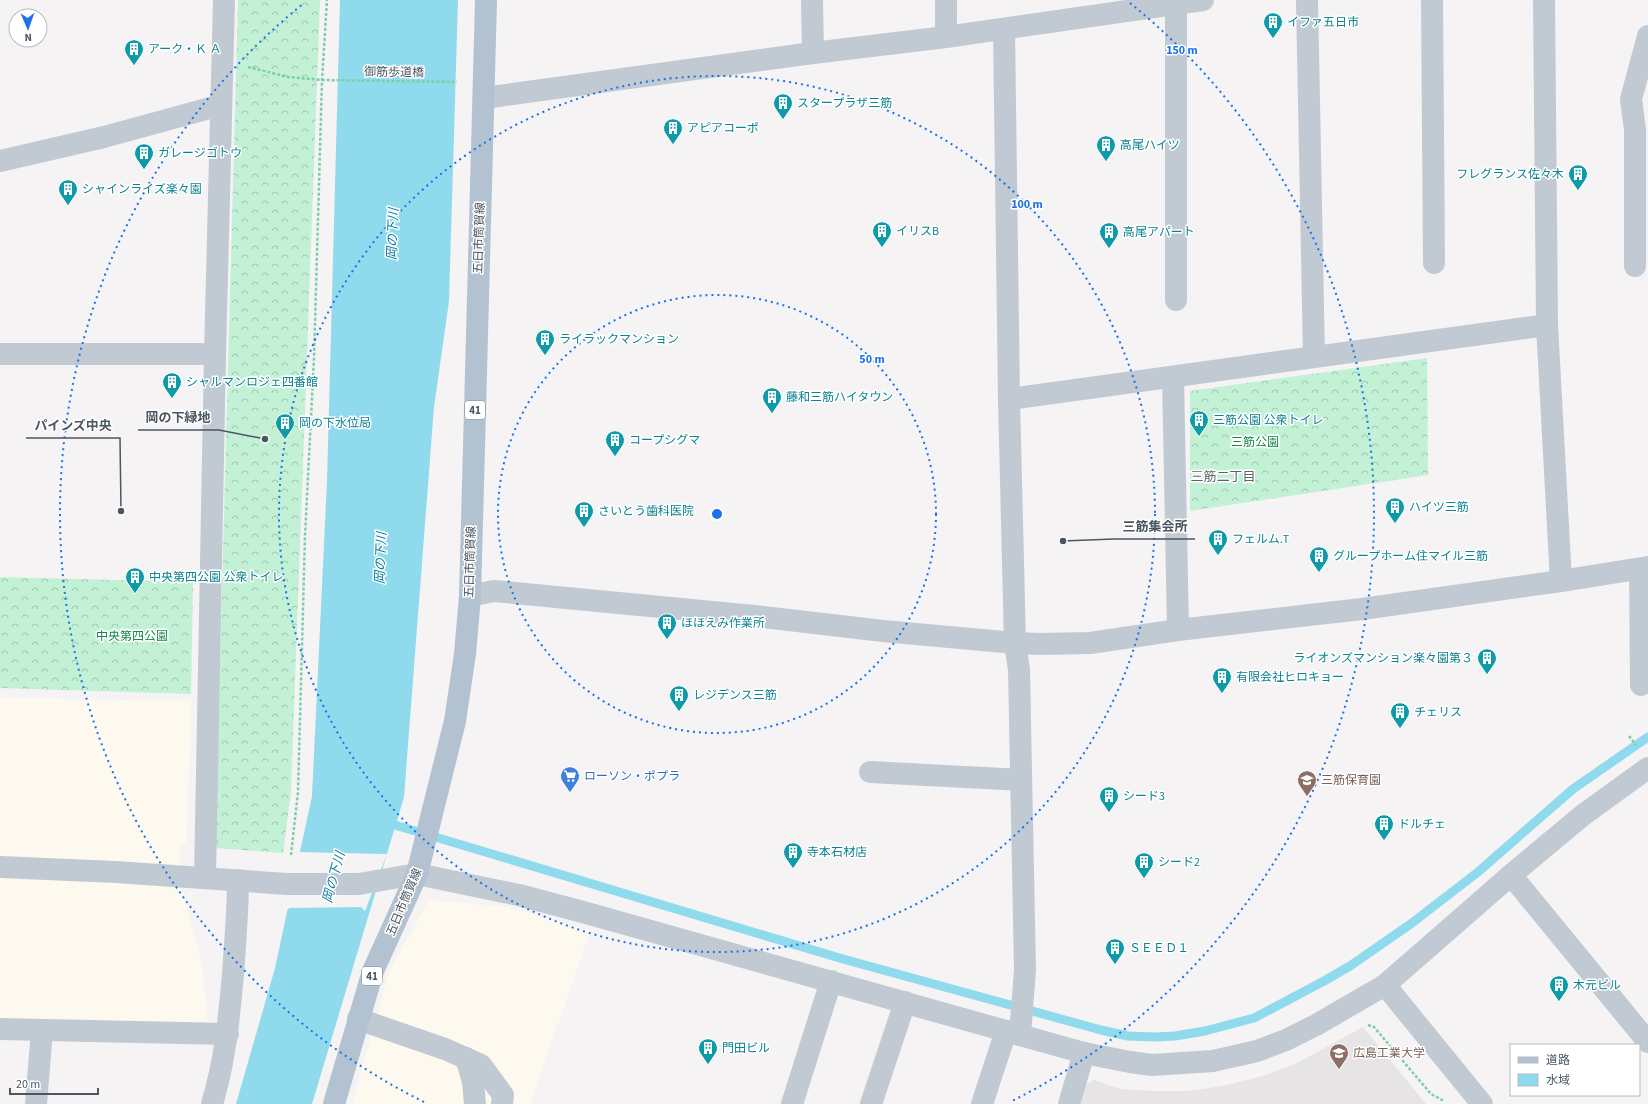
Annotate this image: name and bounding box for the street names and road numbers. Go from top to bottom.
street label: 御筋歩道橋 [364,63,424,82]
street label: 五日市筒賀線 [470,202,489,274]
road number: 41 [465,401,485,419]
street label: 五日市筒賀線 [461,526,480,598]
street label: 五日市筒賀線 [383,866,426,939]
road number: 41 [362,967,382,985]

